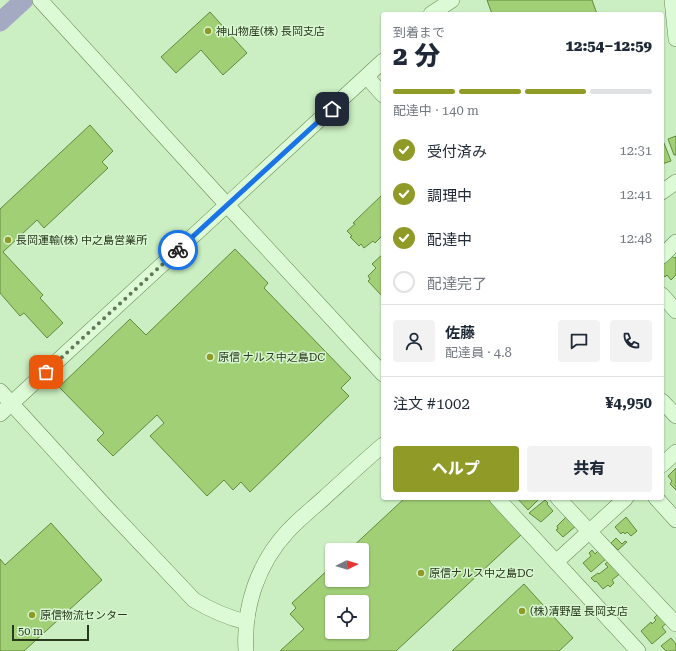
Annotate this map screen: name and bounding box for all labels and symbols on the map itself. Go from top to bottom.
place label: 神山物産(株) 長岡支店 [216,25,325,38]
marker: 神山物産(株) 長岡支店 [203,26,213,36]
pin [315,92,349,126]
courier [158,230,198,270]
place label: 長岡運輸(株) 中之島営業所 [16,234,148,247]
marker: 長岡運輸(株) 中之島営業所 [3,235,13,245]
place label: 原信 ナルス中之島DC [218,351,325,364]
marker: 原信 ナルス中之島DC [205,352,215,362]
pin [29,355,63,389]
north arrow [325,543,369,587]
place label: 原信ナルス中之島DC [429,567,534,580]
marker: 原信ナルス中之島DC [416,568,426,578]
place label: (株)清野屋 長岡支店 [530,605,628,618]
marker: (株)清野屋 長岡支店 [517,606,527,616]
place label: 原信物流センター [40,609,128,622]
marker: 原信物流センター [27,610,37,620]
scale bar [12,623,89,642]

